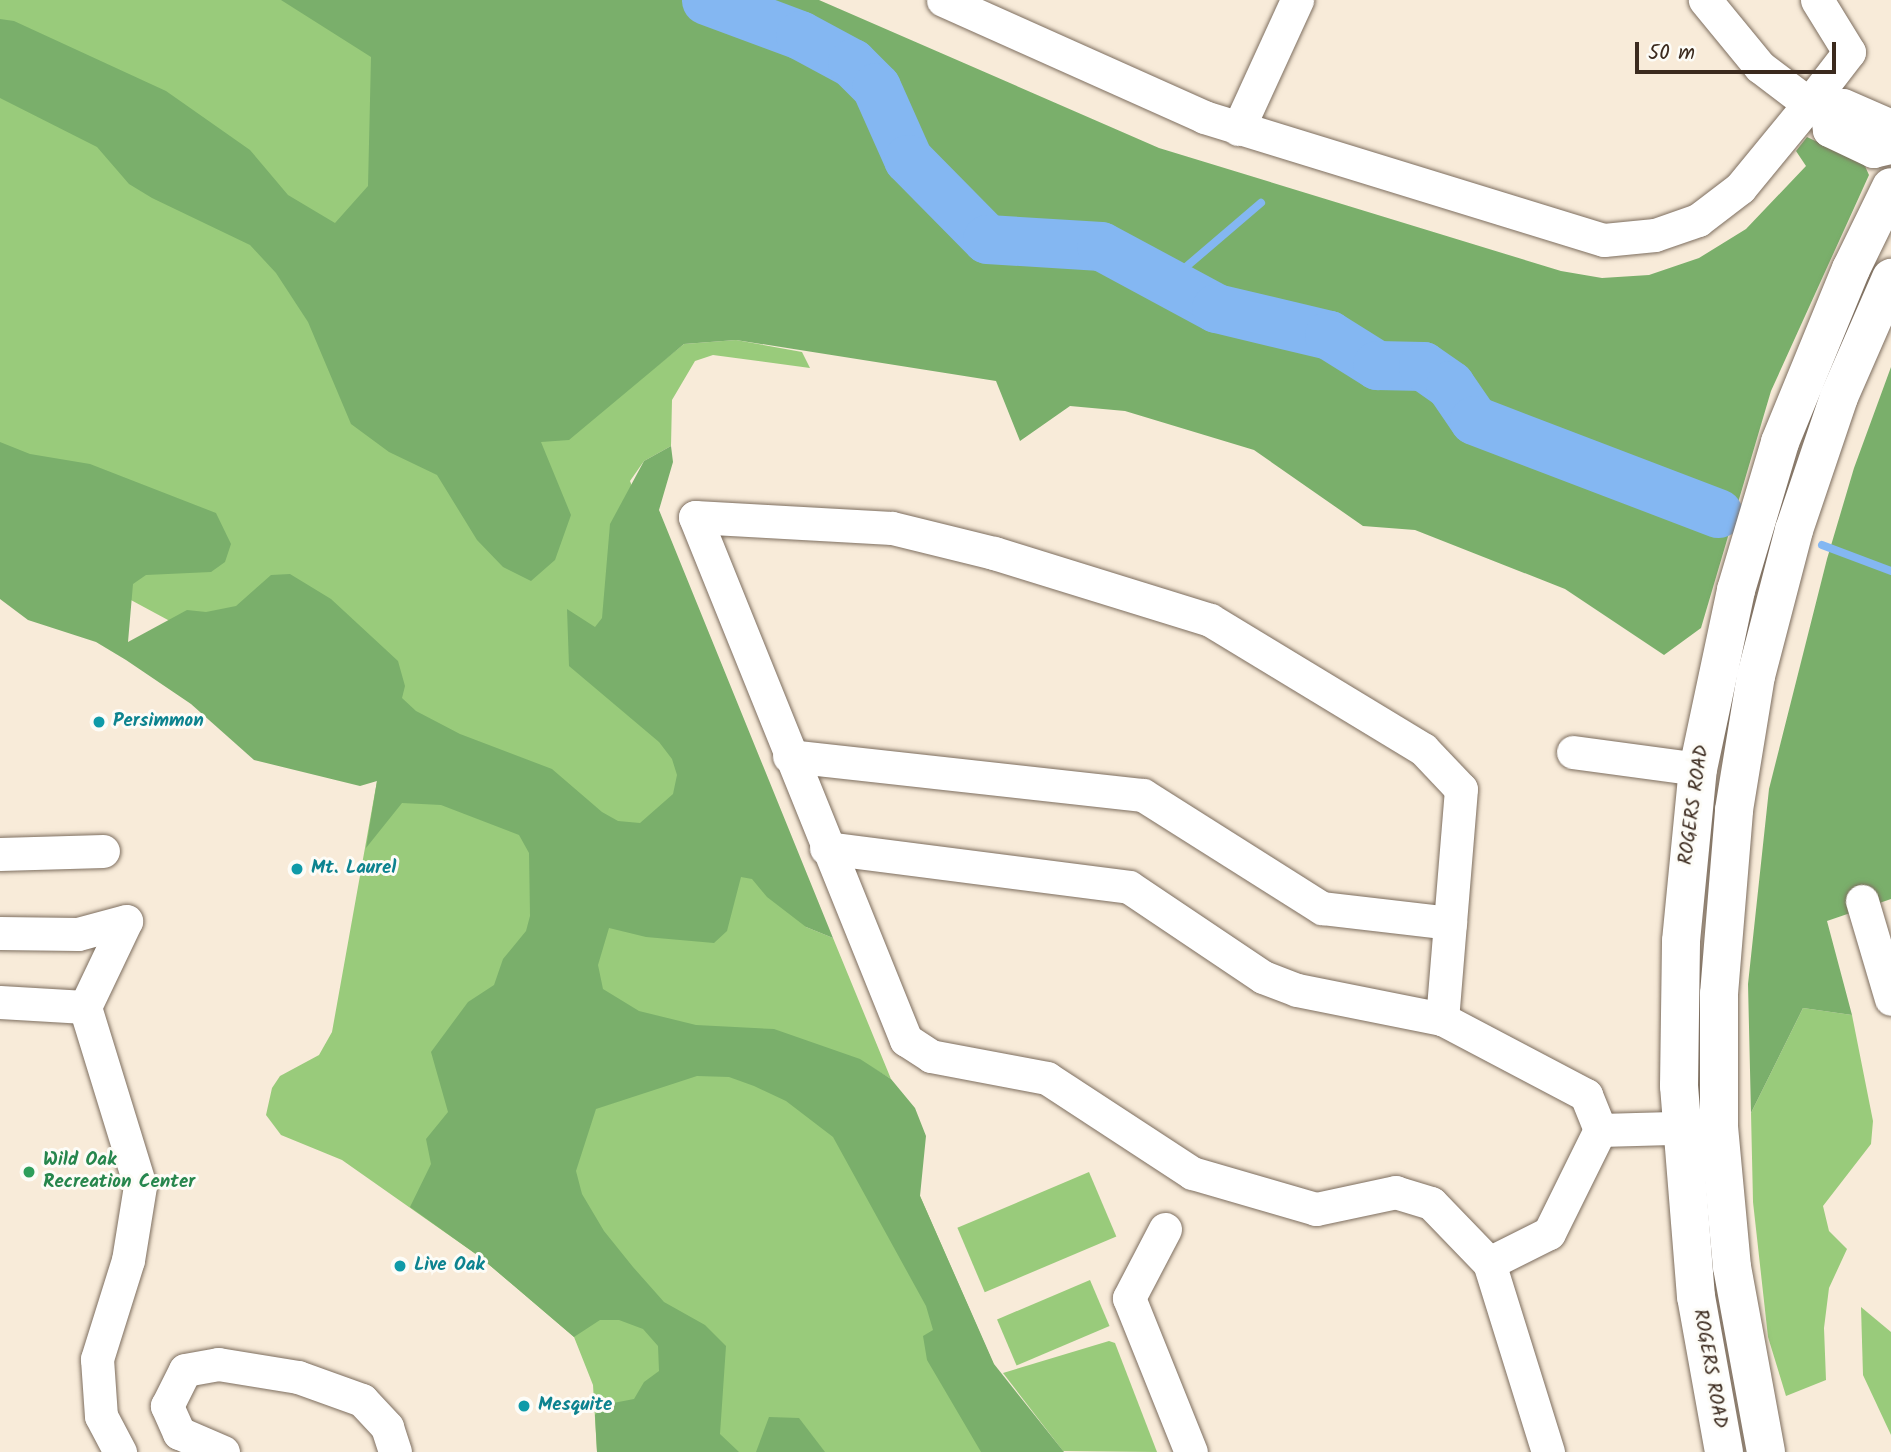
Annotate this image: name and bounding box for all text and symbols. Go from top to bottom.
scale bar [1639,28,1840,72]
text: 50 m [1648,37,1695,70]
place label: Persimmon [113,711,204,733]
marker: Persimmon [91,714,107,730]
street label: ROGERS ROAD [1675,744,1715,866]
place label: Mt. Laurel [311,858,396,880]
marker: Mt. Laurel [289,861,305,877]
place label: Wild Oak Recreation Center [43,1150,195,1194]
marker: Wild Oak Recreation Center [21,1164,37,1180]
place label: Live Oak [414,1255,485,1277]
marker: Live Oak [392,1258,408,1274]
street label: ROGERS ROAD [1687,1308,1731,1430]
place label: Mesquite [538,1395,612,1417]
marker: Mesquite [516,1398,532,1414]

